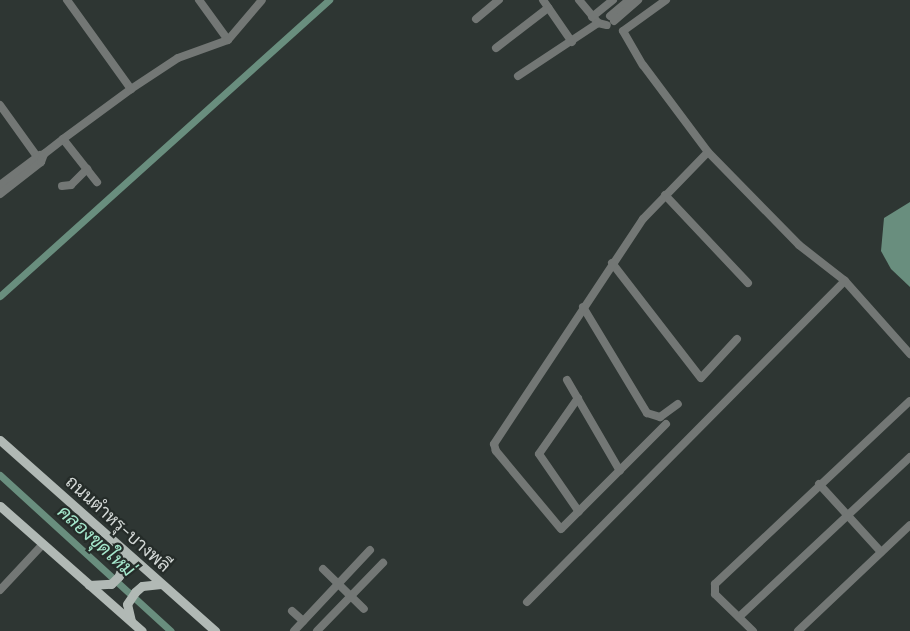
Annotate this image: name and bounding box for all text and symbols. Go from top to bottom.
street label: ถนนตำหรุ-บางพลี [61,471,175,577]
water label: คลองขุดใหม่ [53,500,139,582]

